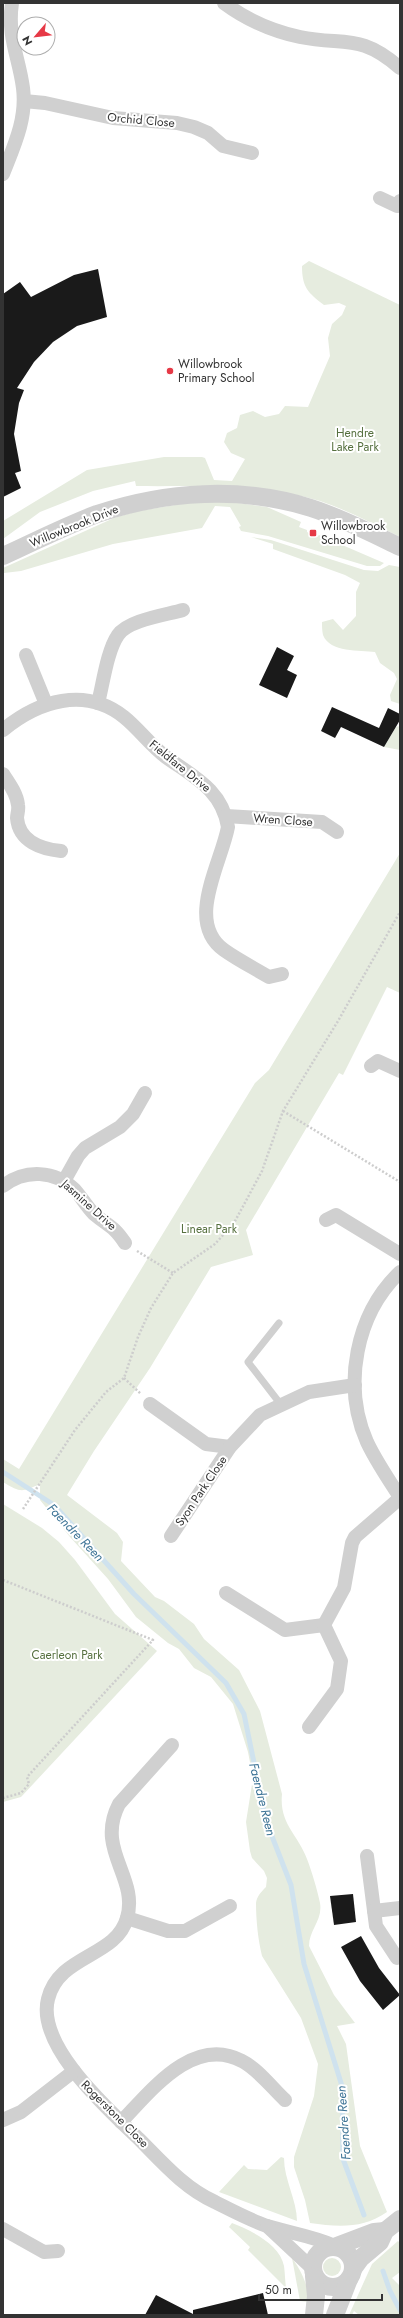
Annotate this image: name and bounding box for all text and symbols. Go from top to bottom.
north arrow [16,16,56,56]
text: N [18,33,36,48]
street label: Orchid Close [107,108,175,132]
place label: Willowbrook Primary School [178,355,255,387]
marker: Willowbrook Primary School [165,366,175,376]
park label: Hendre Lake Park [331,424,379,456]
street label: Willowbrook Drive [27,500,121,552]
place label: Willowbrook School [321,517,386,549]
marker: Willowbrook School [308,528,318,538]
street label: Fieldfare Drive [145,736,215,796]
street label: Wren Close [253,809,313,831]
street label: Jasmine Drive [56,1174,121,1235]
park label: Linear Park [181,1220,238,1238]
street label: Syon Park Close [171,1452,231,1530]
water label: Faendre Reen [43,1499,109,1566]
park label: Caerleon Park [31,1646,103,1664]
water label: Faendre Reen [244,1761,281,1838]
street label: Rogerstone Close [77,2076,153,2152]
water label: Faendre Reen [331,2085,356,2161]
scale bar [259,2276,382,2302]
text: 50 m [265,2281,292,2299]

